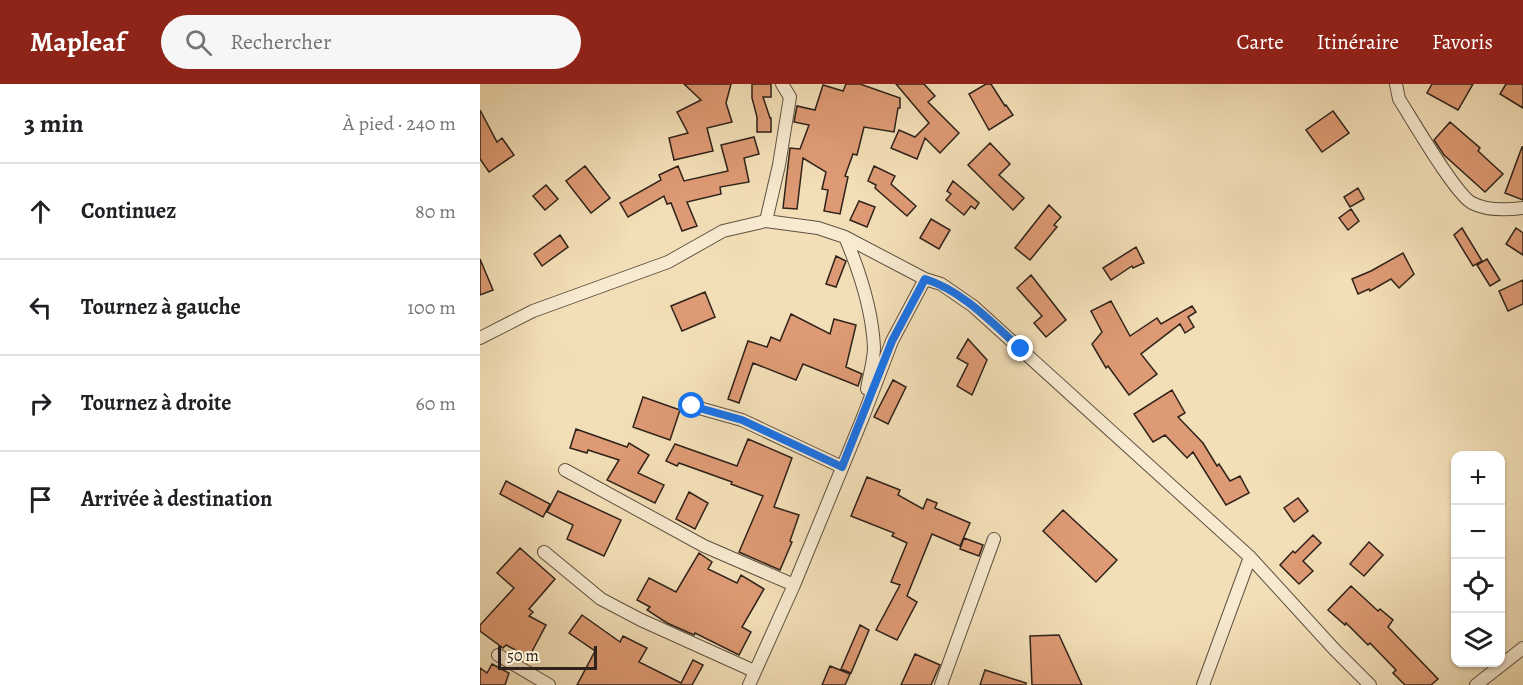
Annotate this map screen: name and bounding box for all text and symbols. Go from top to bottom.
search box [161,15,581,69]
text: Mapleaf [30,23,125,61]
icon: search [182,26,215,59]
text: Rechercher [230,27,331,57]
text: Carte [1236,28,1284,56]
text: Itinéraire [1317,28,1399,56]
text: Favoris [1432,28,1493,56]
text: 3 min [24,106,84,141]
text: À pied · 240 m [343,110,456,137]
icon: ahead [24,195,57,228]
text: Continuez [81,196,176,226]
text: 80 m [415,198,456,225]
icon: left [24,291,57,324]
text: Tournez à gauche [81,292,241,322]
text: 100 m [407,294,456,321]
route end [1007,335,1033,361]
icon: right [24,387,57,420]
text: Tournez à droite [81,388,232,418]
text: 60 m [416,390,456,417]
route start [678,392,704,418]
map controls [1451,451,1505,667]
button: + [1451,451,1505,505]
icon: arrive [24,483,57,516]
text: Arrivée à destination [81,484,272,514]
button: − [1451,505,1505,559]
button: locate [1451,559,1505,613]
button: layers [1451,613,1505,667]
scale bar [498,643,597,670]
text: 50 m [507,645,539,667]

